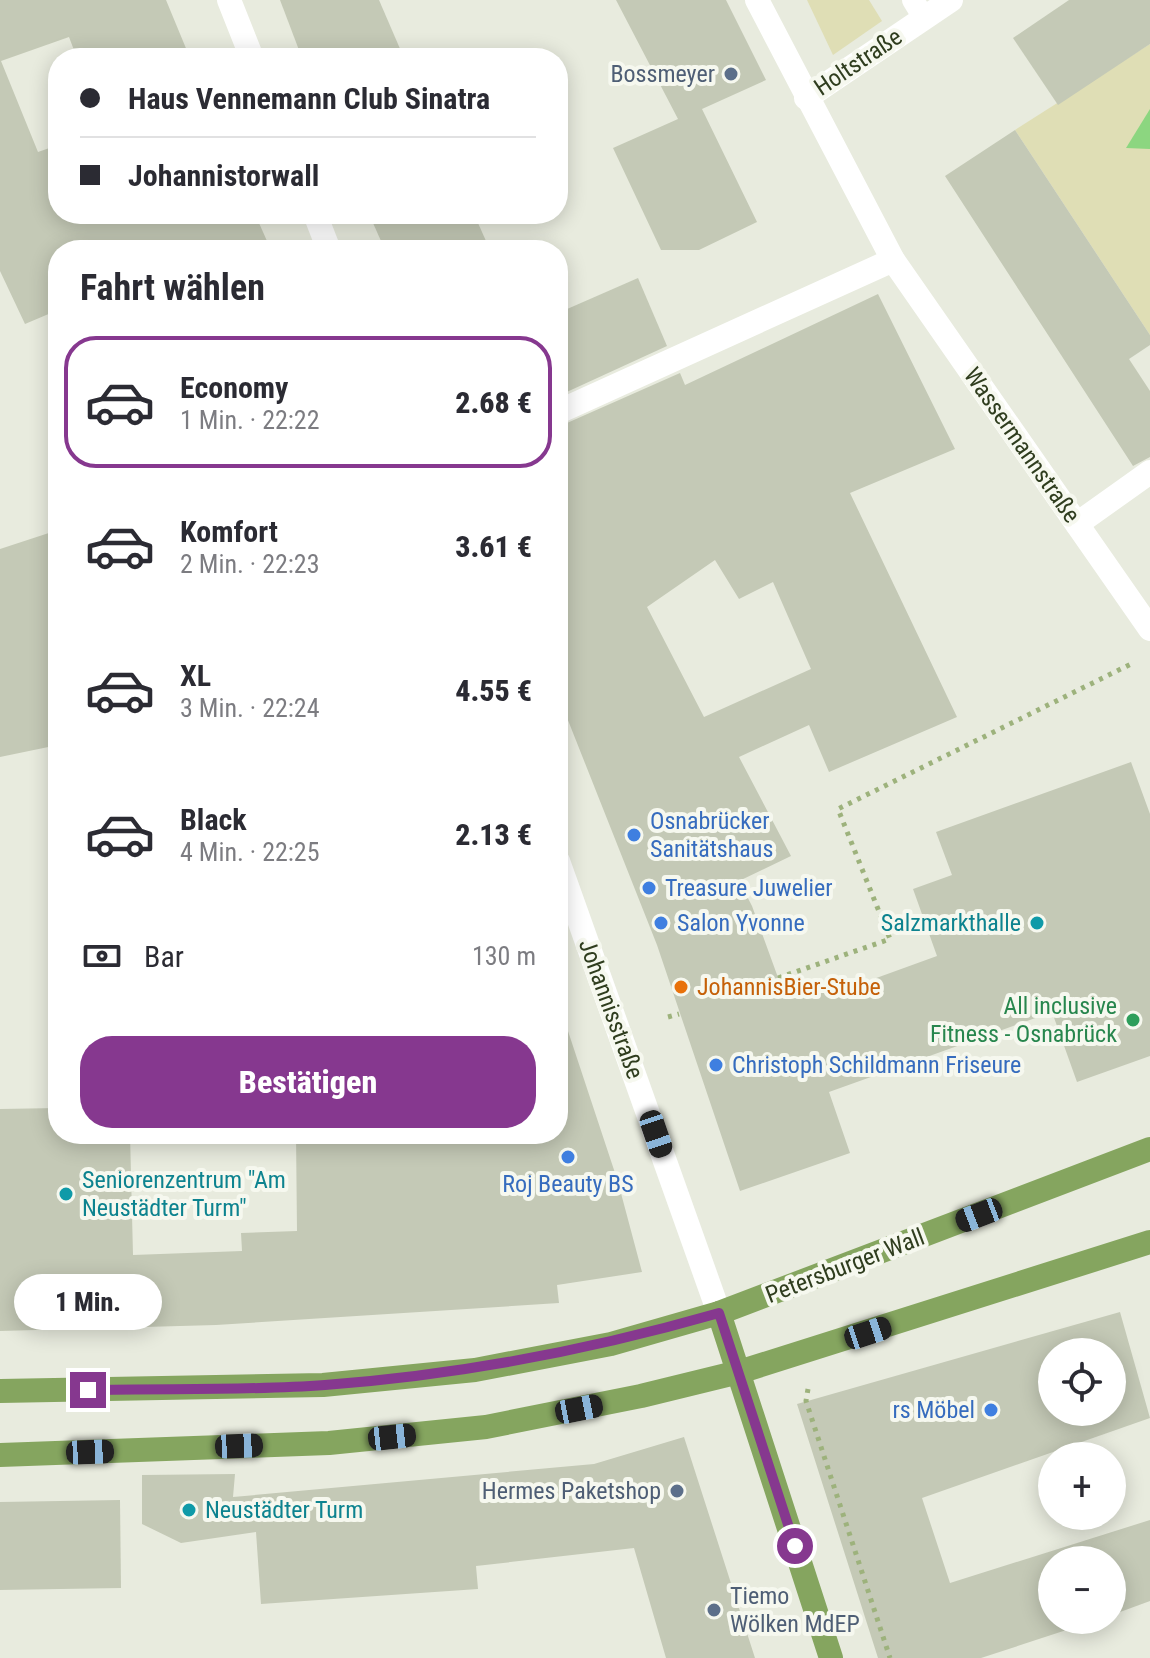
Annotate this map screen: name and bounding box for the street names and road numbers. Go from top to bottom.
street label: Holtstraße [809,23,907,101]
street label: Wassermannstraße [958,362,1086,528]
street label: Johannisstraße [573,935,649,1083]
street label: Petersburger Wall [762,1223,928,1309]

